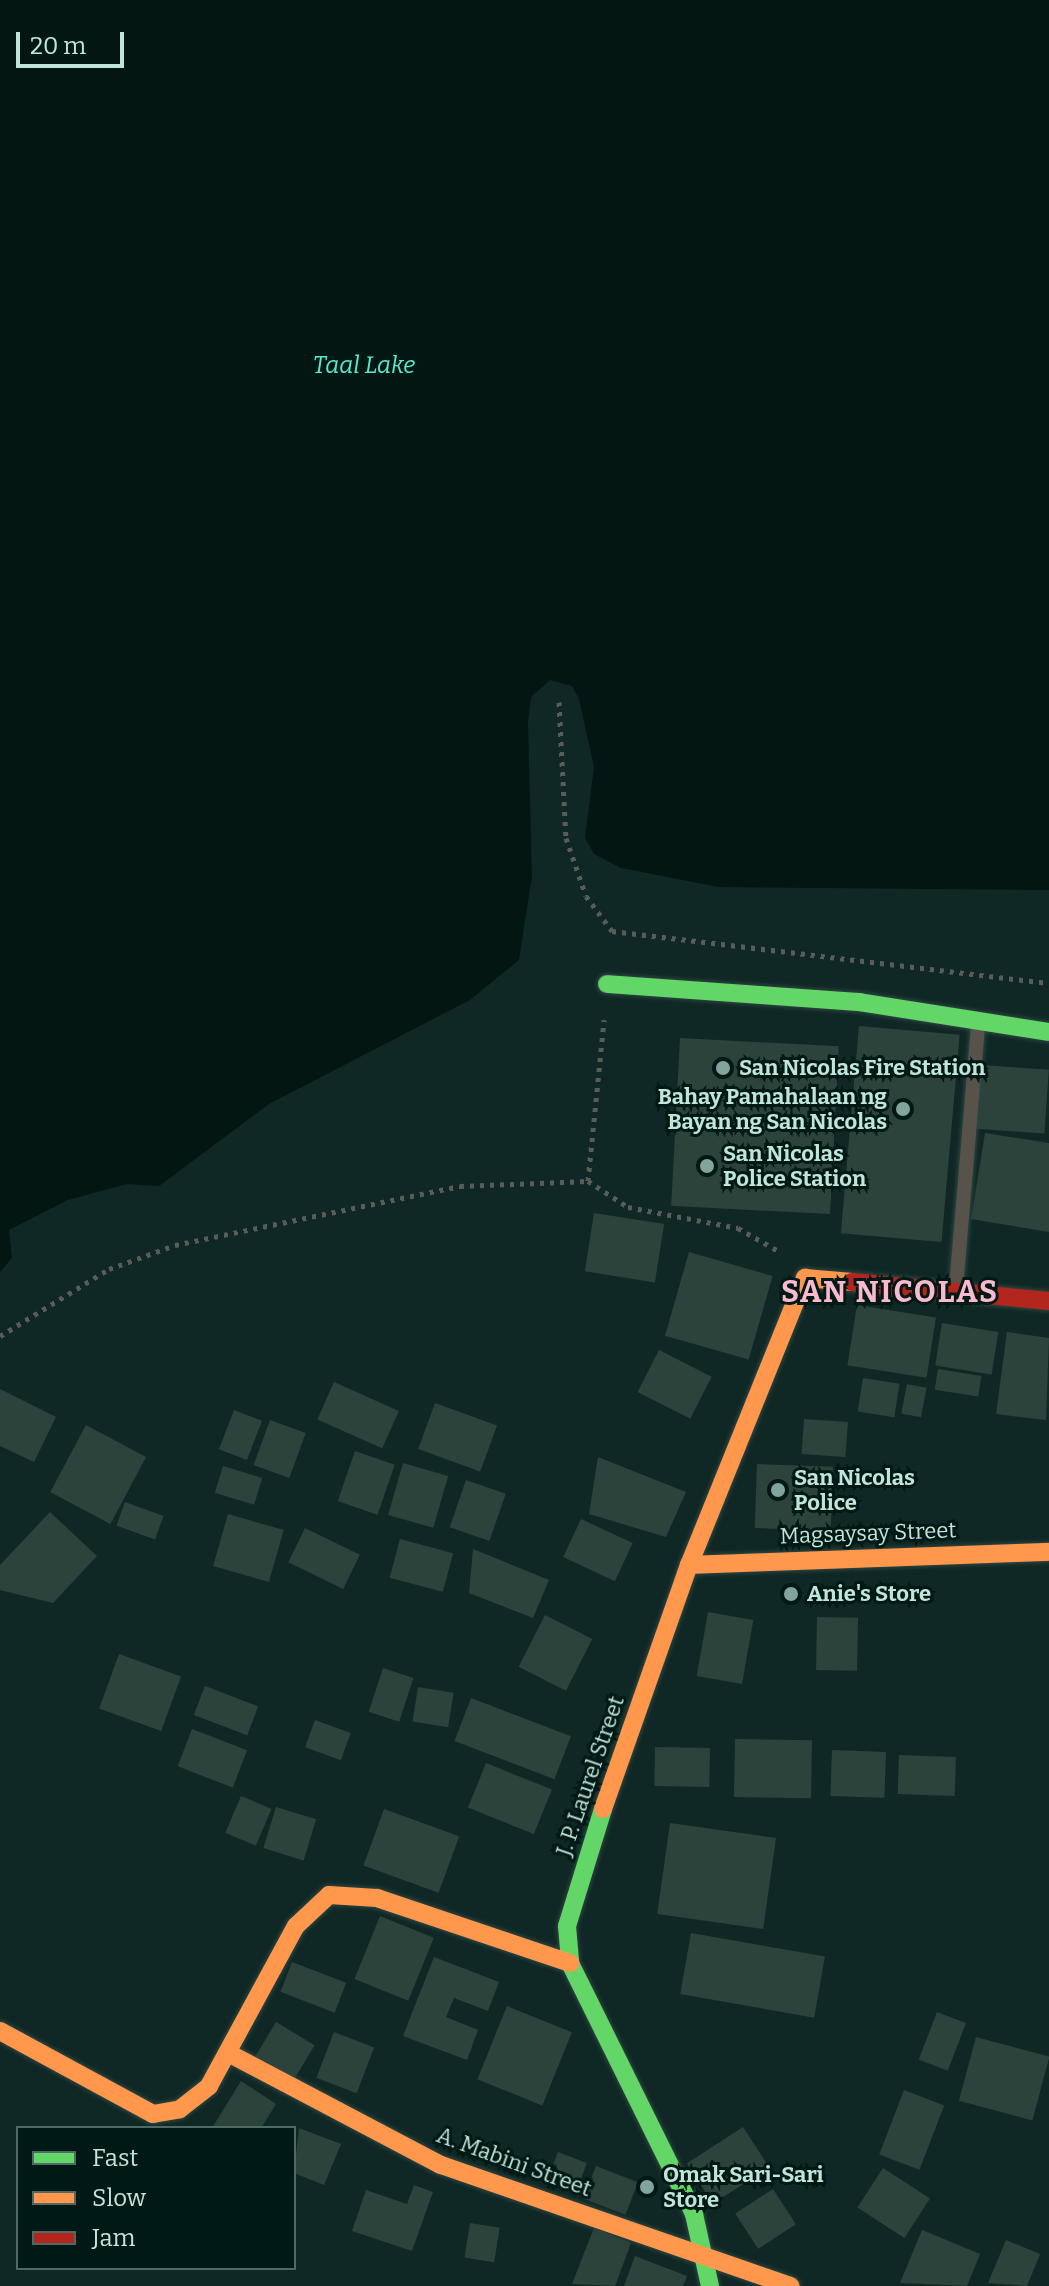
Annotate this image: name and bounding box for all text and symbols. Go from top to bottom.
scale bar [20,16,128,66]
text: 20 m [30,32,86,60]
water label: Taal Lake [313,352,415,380]
place label: San Nicolas Fire Station [739,1055,985,1081]
marker: San Nicolas Fire Station [714,1059,732,1077]
place label: Bahay Pamahalaan ng Bayan ng San Nicolas [658,1083,887,1134]
marker: Bahay Pamahalaan ng Bayan ng San Nicolas [894,1100,912,1118]
place label: San Nicolas Police Station [723,1140,866,1192]
marker: San Nicolas Police Station [698,1157,716,1175]
district label: SAN NICOLAS [781,1274,999,1310]
place label: San Nicolas Police [794,1464,915,1516]
marker: San Nicolas Police [769,1481,787,1499]
street label: Magsaysay Street [779,1517,957,1549]
place label: Anie's Store [807,1581,931,1607]
marker: Anie's Store [782,1585,800,1603]
street label: J. P. Laurel Street [550,1693,630,1859]
street label: A. Mabini Street [433,2122,595,2202]
legend [16,2126,296,2270]
text: Fast [92,2144,138,2172]
place label: Omak Sari-Sari Store [663,2161,824,2212]
marker: Omak Sari-Sari Store [638,2178,656,2196]
text: Slow [92,2184,146,2212]
text: Jam [92,2224,135,2252]

